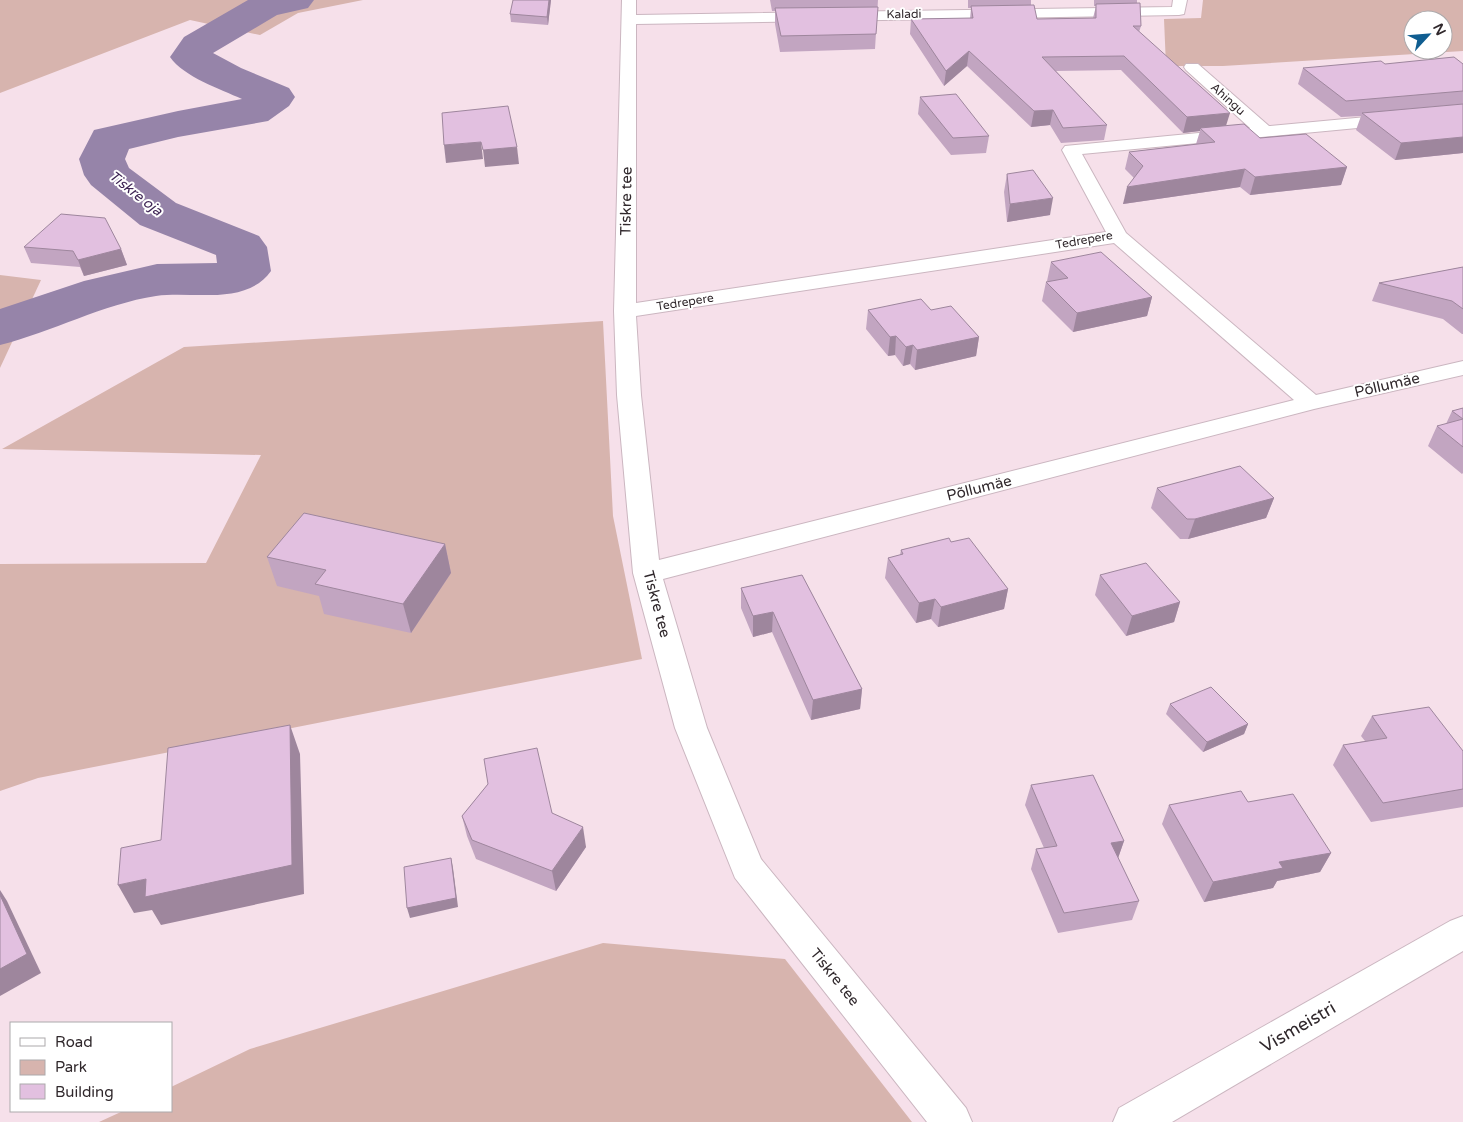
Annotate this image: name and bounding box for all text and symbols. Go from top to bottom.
street label: Kaladi [886,7,922,21]
north arrow [1403,10,1453,60]
text: N [1429,21,1449,38]
street label: Ahingu [1208,80,1248,118]
water label: Tiskre oja [106,167,167,220]
street label: Tiskre tee [616,167,636,235]
street label: Tedrepere [1054,228,1114,252]
street label: Tedrepere [655,291,715,313]
street label: Põllumäe [1353,369,1421,401]
street label: Põllumäe [945,471,1013,505]
street label: Tiskre tee [639,569,675,639]
street label: Tiskre tee [806,945,864,1009]
street label: Vismeistri [1256,997,1340,1057]
legend [10,1022,172,1112]
text: Road [55,1033,93,1051]
text: Park [55,1058,87,1076]
text: Building [55,1083,114,1101]

